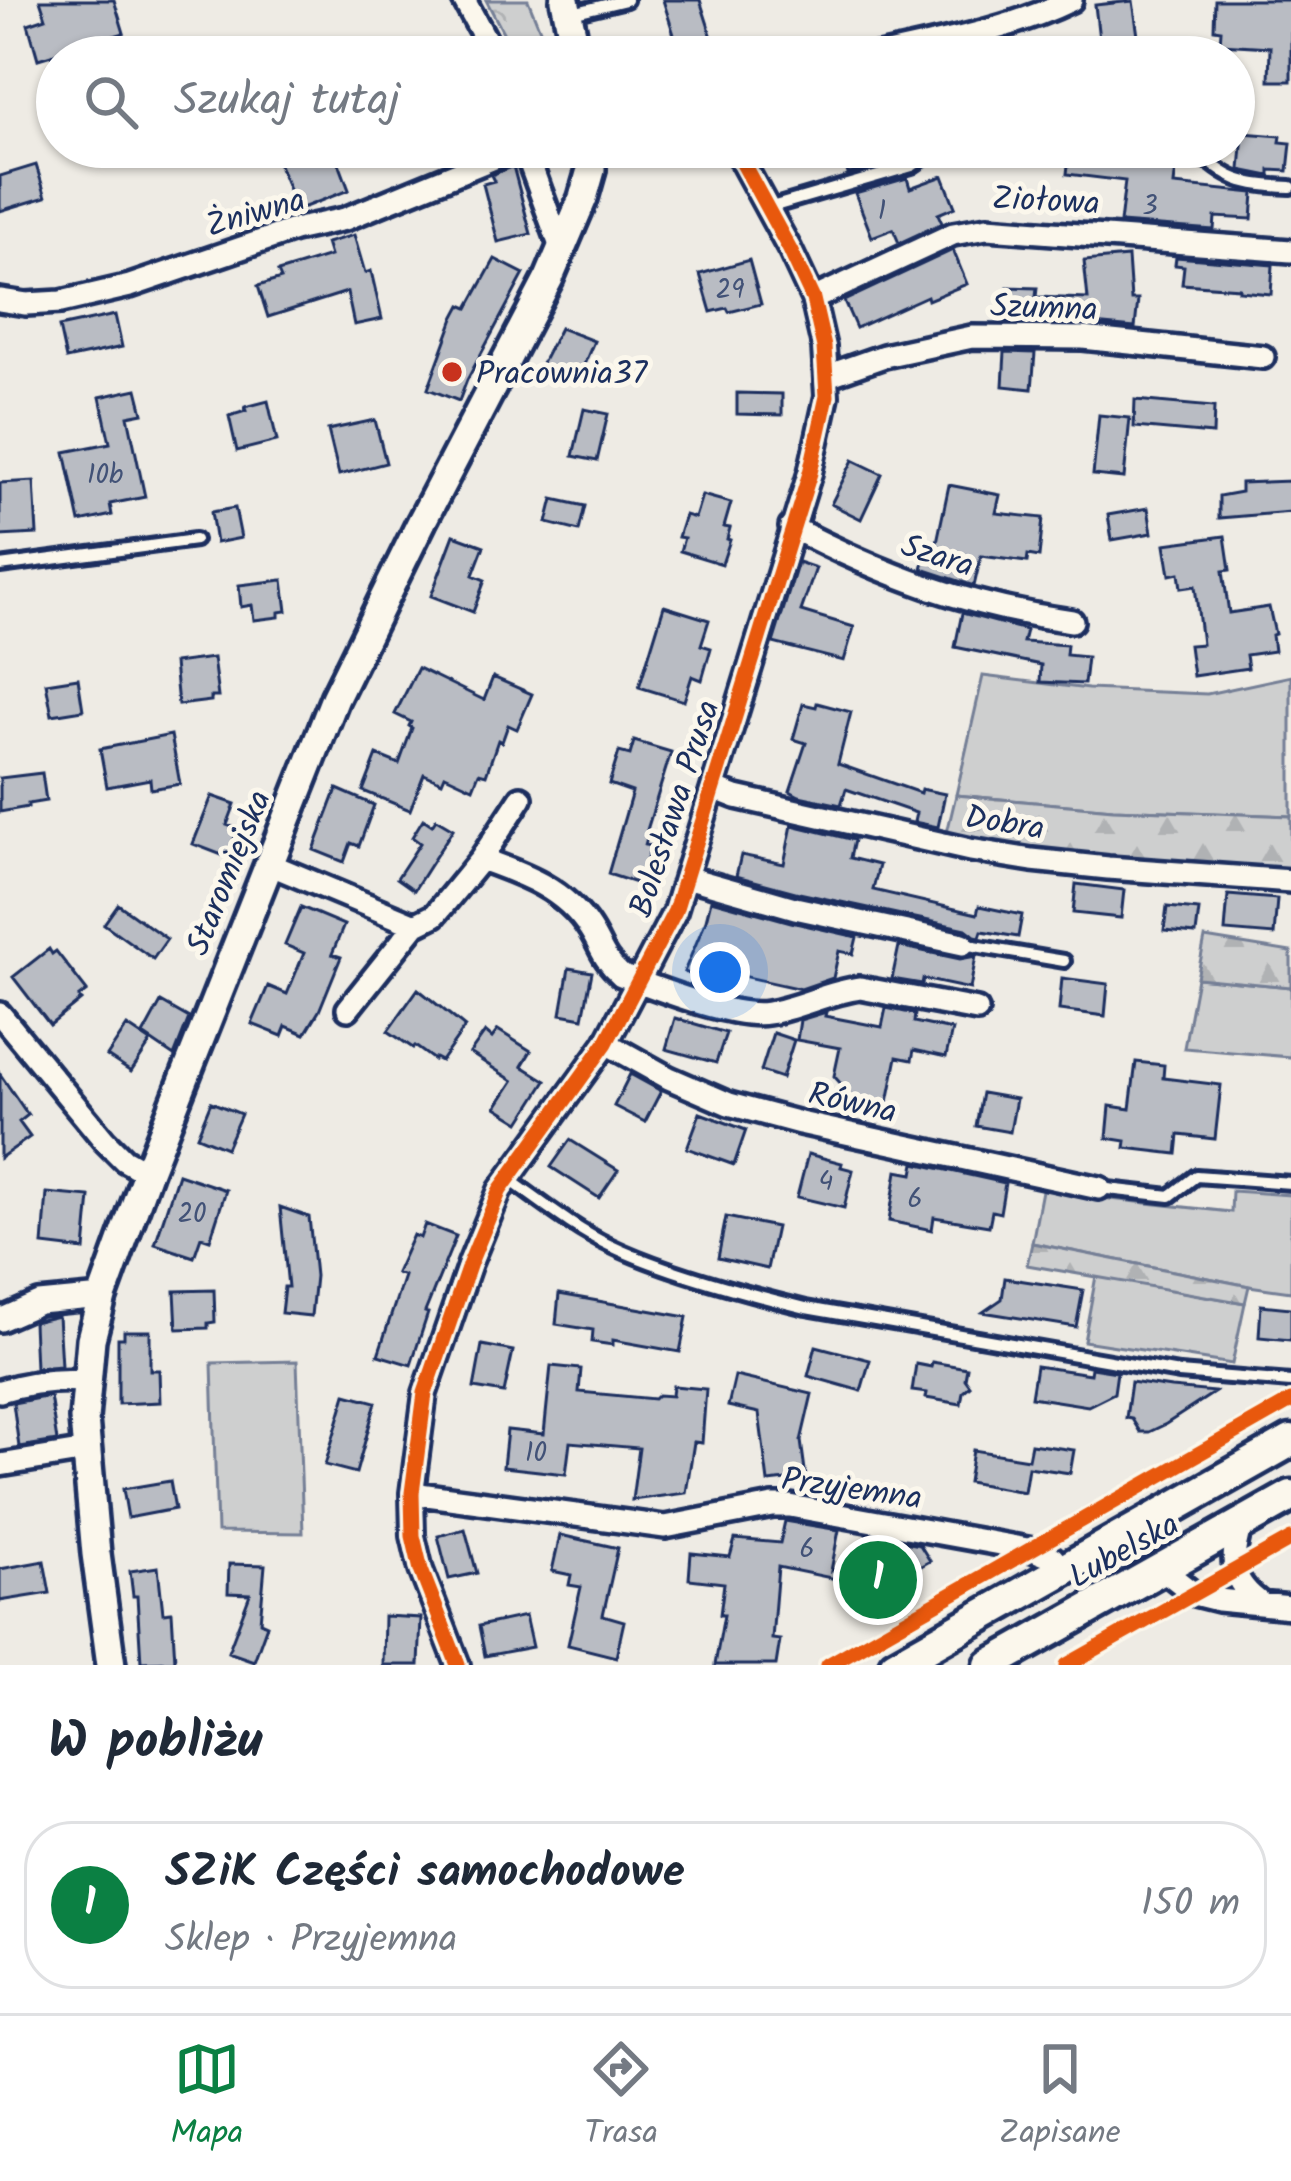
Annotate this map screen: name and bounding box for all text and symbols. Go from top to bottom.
search box [36,36,1255,168]
text: Szukaj tutaj [174,66,400,138]
icon: search [78,69,144,135]
street label: Ziołowa [991,173,1101,232]
street label: Żniwna [200,175,312,254]
house number: 3 [1142,185,1158,228]
house number: 1 [878,190,886,233]
house number: 29 [716,269,744,312]
street label: Szumna [989,281,1098,338]
place label: Pracownia37 [476,349,649,402]
marker: Pracownia37 [439,359,465,385]
house number: 10b [87,454,123,497]
street label: Szara [894,521,980,594]
street label: Bolesława Prusa [616,694,736,925]
street label: Staromiejska [173,783,287,964]
street label: Dobra [961,792,1048,857]
your location [690,942,750,1002]
street label: Równa [803,1069,902,1140]
house number: 4 [819,1161,833,1204]
house number: 6 [907,1178,923,1221]
house number: 20 [177,1193,207,1236]
house number: 10 [525,1432,547,1475]
street label: Przyjemna [778,1454,925,1527]
street label: Lubelska [1060,1500,1190,1604]
house number: 6 [799,1528,815,1571]
pin: 1 [839,1535,917,1625]
text: W pobliżu [48,1703,262,1784]
text: SZiK Części samochodowe [165,1838,685,1910]
text: 1 [84,1874,96,1936]
text: 150 m [1141,1874,1240,1936]
text: Sklep · Przyjemna [165,1910,457,1972]
tab: Mapa [171,2036,243,2161]
tab: Trasa [584,2036,658,2161]
tab: Zapisane [999,2036,1120,2161]

